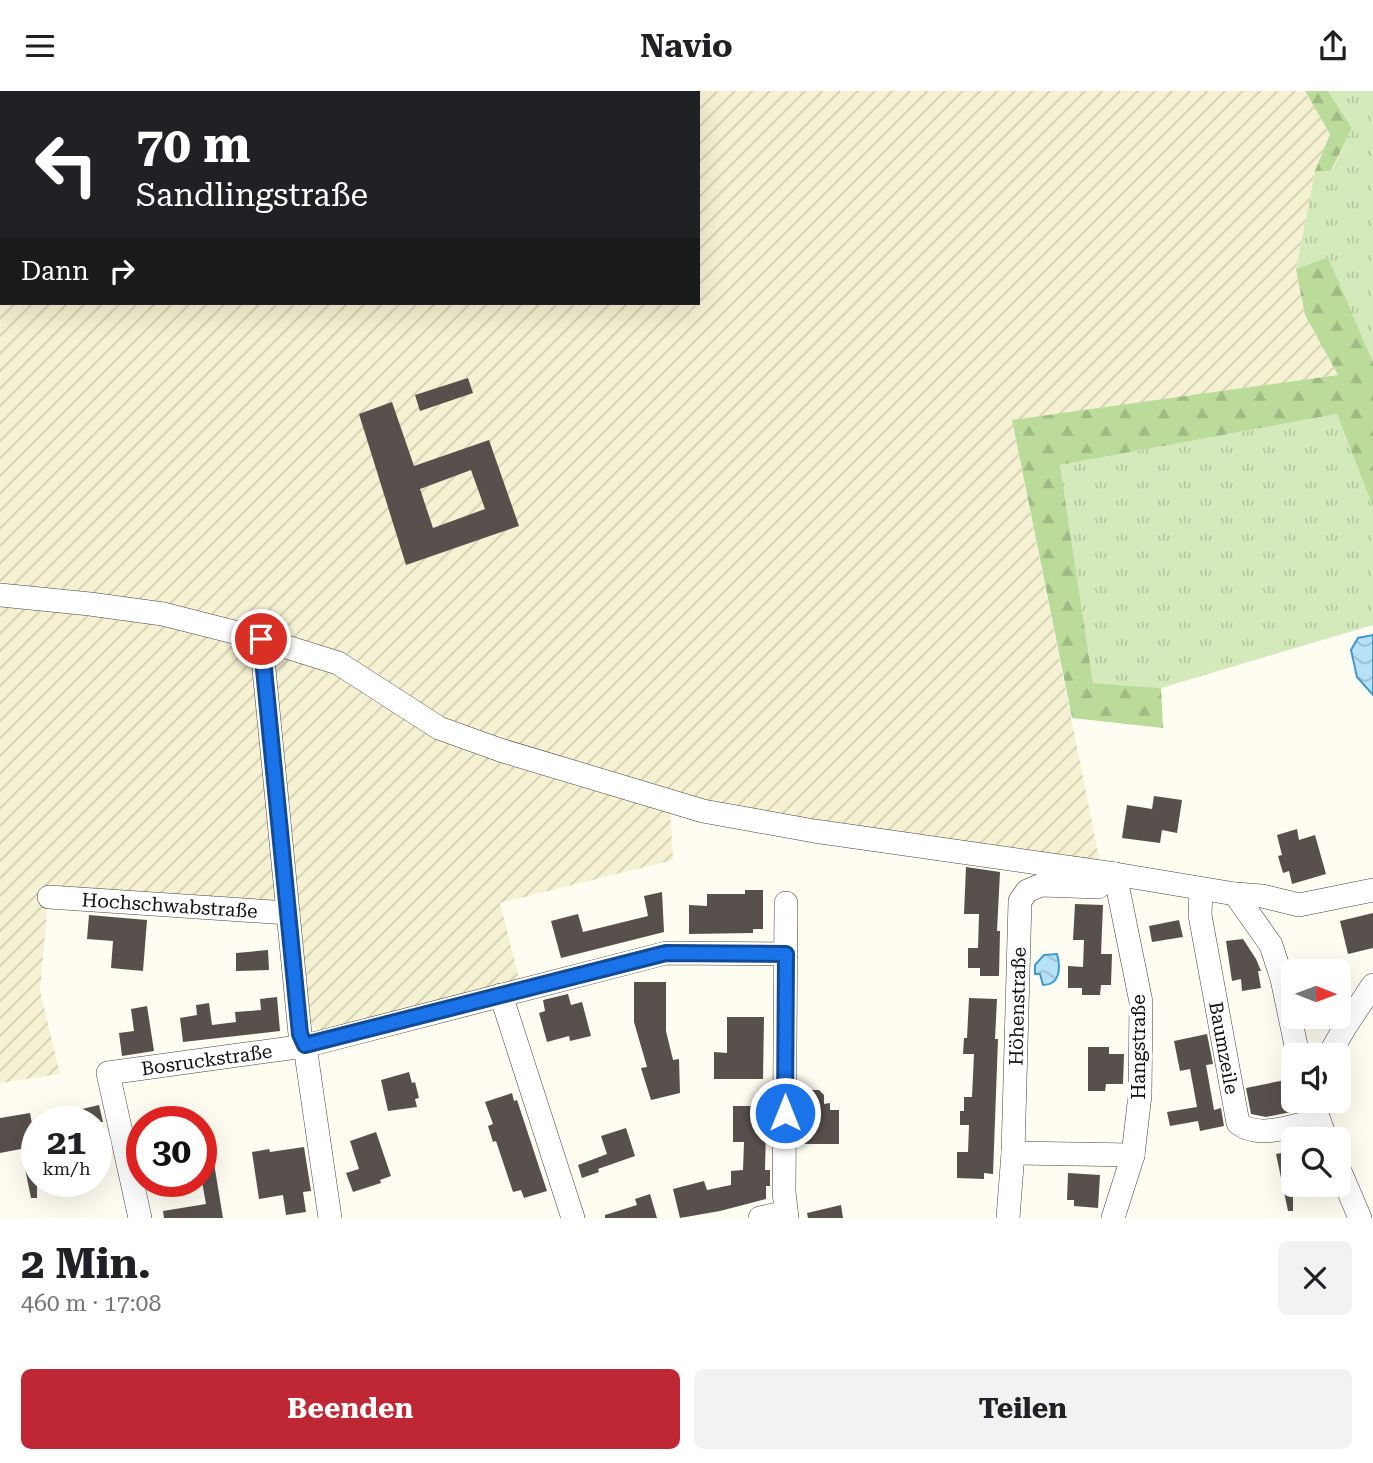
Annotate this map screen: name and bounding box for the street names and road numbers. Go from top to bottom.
street label: Hochschwabstraße [81,888,258,922]
street label: Höhenstraße [1004,947,1030,1066]
street label: Hangstraße [1127,994,1150,1100]
street label: Baumzeile [1205,1000,1244,1096]
street label: Bosruckstraße [140,1039,274,1080]

